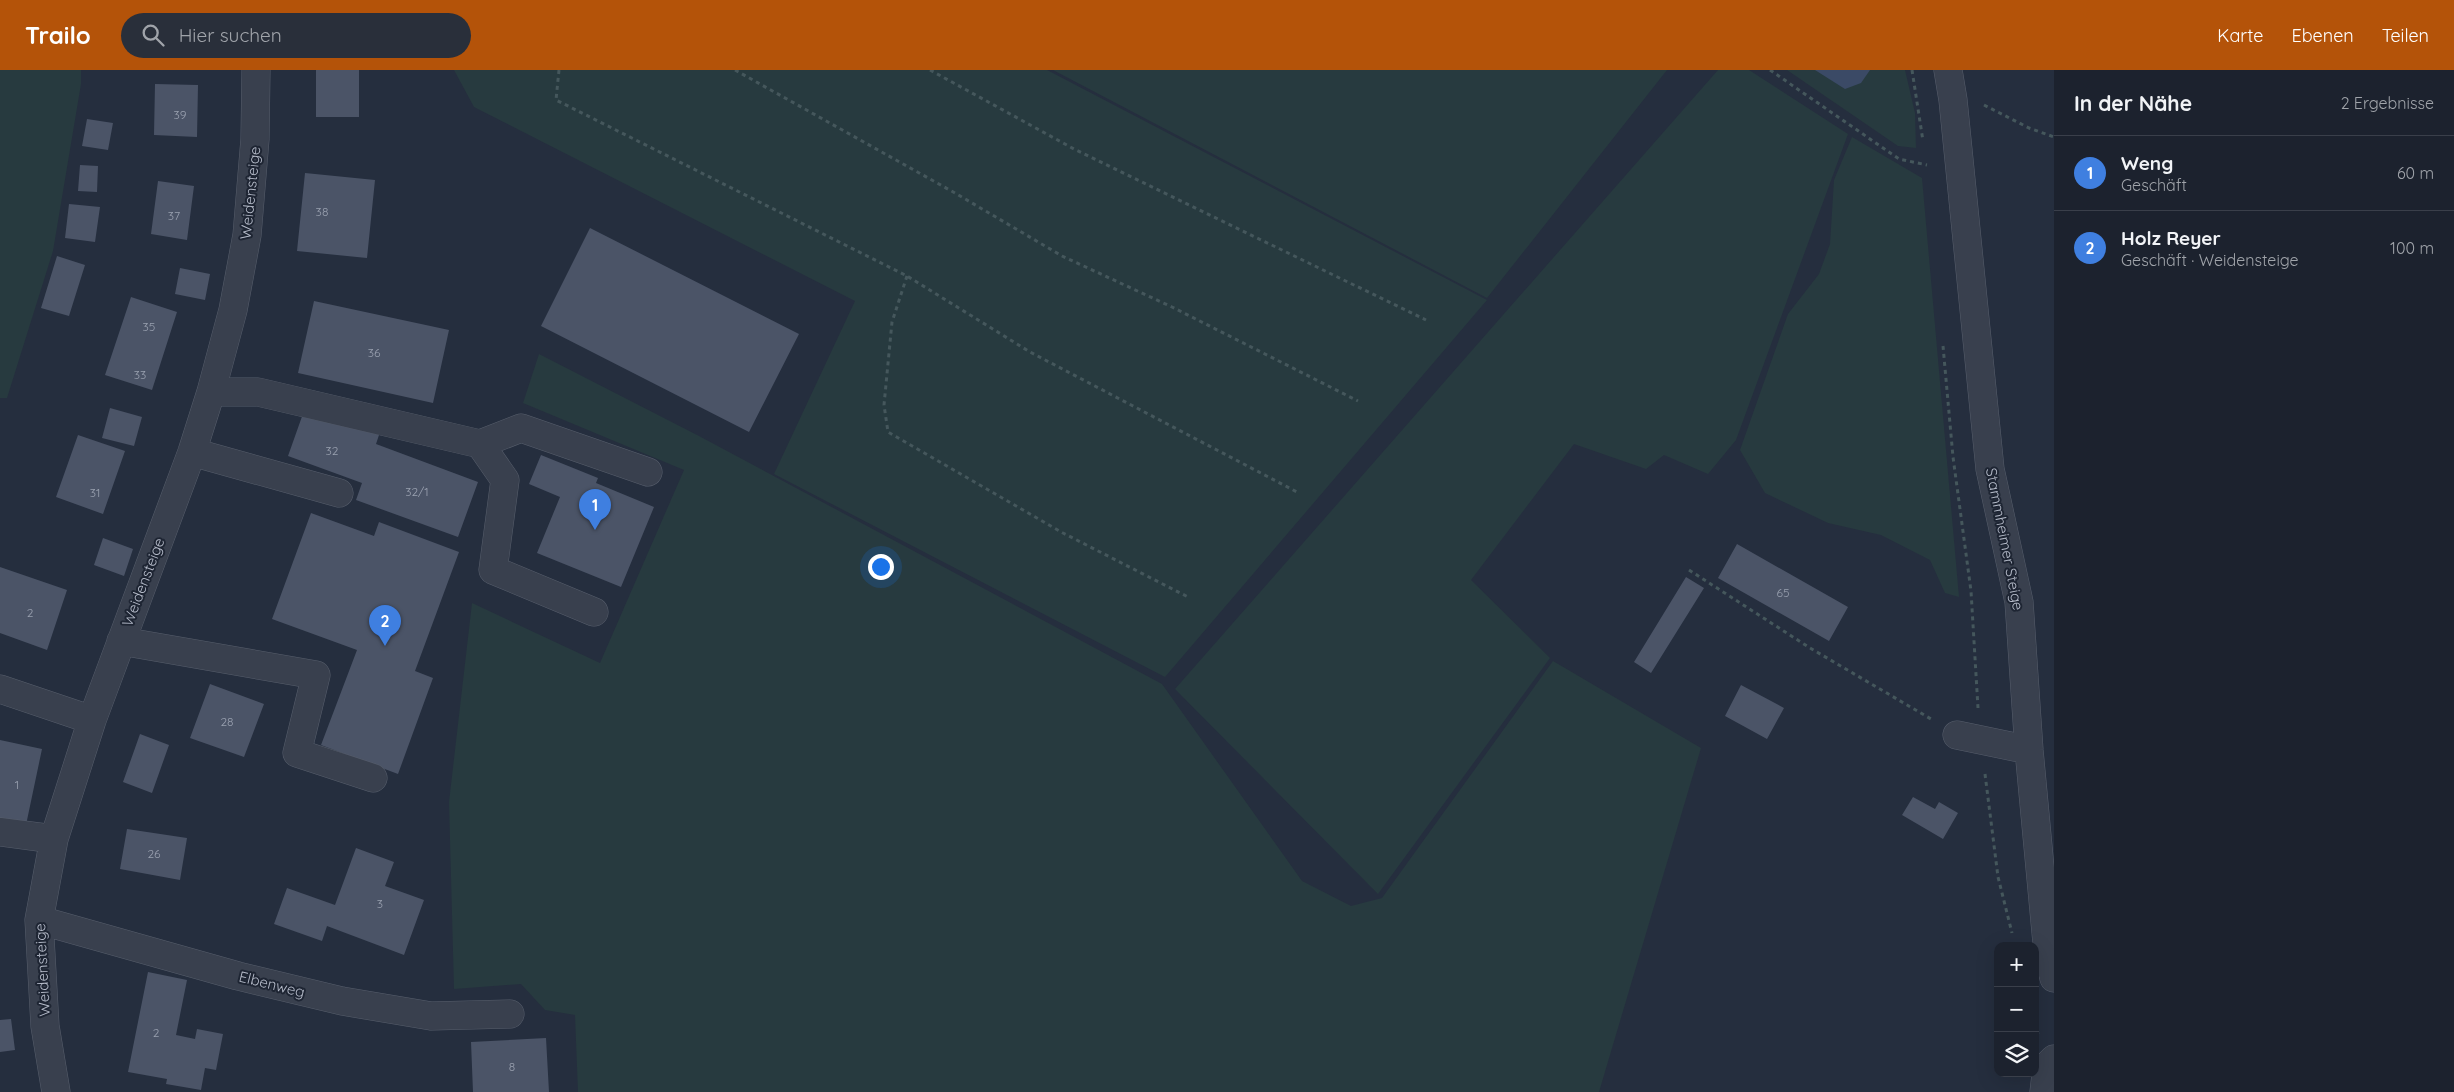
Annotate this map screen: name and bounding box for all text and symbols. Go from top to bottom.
search box [121,13,471,58]
text: Trailo [25,20,91,50]
icon: search [139,21,167,49]
text: Hier suchen [179,23,282,47]
text: Karte [2217,24,2263,47]
text: Ebenen [2291,24,2354,47]
text: Teilen [2382,24,2429,47]
text: In der Nähe [2074,90,2192,116]
text: 2 Ergebnisse [2341,93,2434,113]
house number: 39 [174,107,187,122]
street label: Weidensteige [236,146,264,240]
text: Weng [2121,151,2173,175]
text: 1 [2087,163,2093,183]
text: 60 m [2397,163,2434,183]
text: Geschäft [2121,175,2187,195]
house number: 38 [316,204,328,219]
house number: 37 [168,208,180,223]
text: Holz Reyer [2121,226,2221,250]
text: 2 [2085,238,2095,258]
text: 100 m [2390,238,2434,258]
text: Geschäft · Weidensteige [2121,250,2299,270]
house number: 35 [143,319,155,334]
house number: 36 [368,345,381,360]
house number: 33 [134,367,146,382]
house number: 32 [326,443,339,458]
street label: Stammheimer Steige [1982,466,2028,612]
house number: 32/1 [405,484,429,499]
house number: 31 [90,485,100,500]
pin: 1 [579,489,611,530]
street label: Weidensteige [117,535,169,629]
your location [868,554,894,580]
house number: 65 [1777,585,1790,600]
house number: 2 [27,605,34,620]
pin: 2 [369,605,401,646]
house number: 28 [220,714,234,729]
house number: 1 [15,777,19,792]
house number: 26 [147,846,161,861]
house number: 3 [377,896,383,911]
street label: Weidensteige [30,923,54,1017]
map controls [1994,942,2039,1077]
button: + [1994,942,2039,987]
street label: Elbenweg [237,967,307,1001]
button: − [1994,987,2039,1032]
house number: 2 [153,1025,160,1040]
button: layers [1994,1032,2039,1077]
house number: 8 [509,1059,515,1074]

